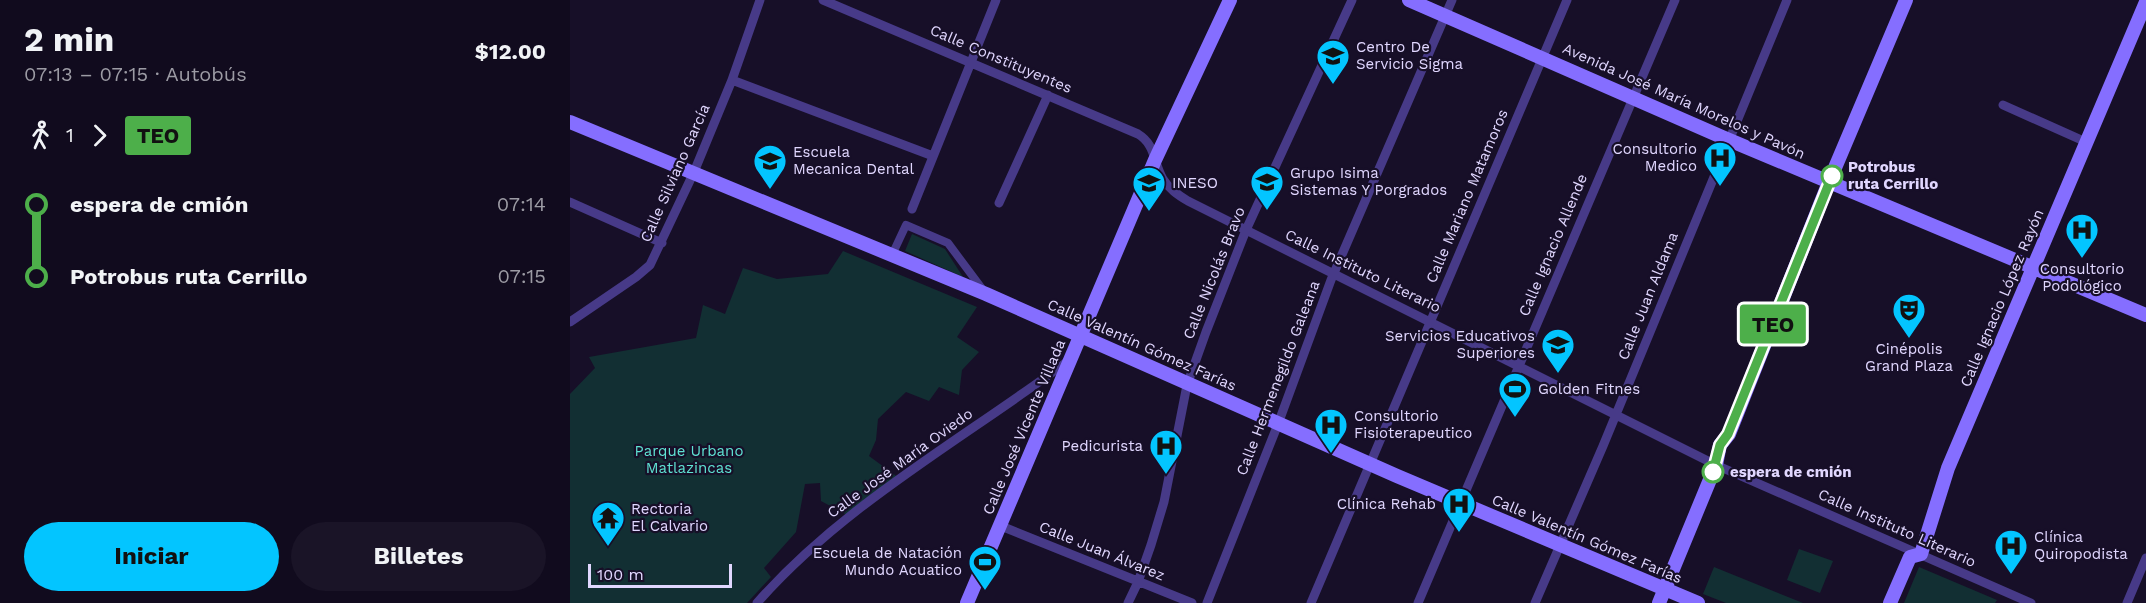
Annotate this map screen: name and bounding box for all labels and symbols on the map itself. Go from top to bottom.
street label: Calle Constituyentes [927,21,1075,97]
school or university icon: Centro De Servicio Sigma [1315,38,1351,85]
place label: Centro De Servicio Sigma [1356,38,1463,73]
street label: Avenida José María Morelos y Pavón [1560,39,1808,163]
street label: Calle Silviano García [636,101,714,245]
street label: Calle Mariano Matamoros [1422,106,1512,285]
place label: Consultorio Medico [1613,140,1697,175]
hospital icon: Consultorio Medico [1702,140,1738,187]
school or university icon: Escuela Mecanica Dental [752,143,788,190]
place label: Escuela Mecanica Dental [793,143,915,178]
place label: Potrobus ruta Cerrillo [1848,158,1938,193]
school or university icon: Grupo Isima Sistemas Y Porgrados [1249,164,1285,211]
place label: Grupo Isima Sistemas Y Porgrados [1290,164,1447,199]
school or university icon: INESO [1131,165,1167,212]
marker: Potrobus ruta Cerrillo [1821,165,1843,187]
street label: Calle Ignacio Allende [1515,171,1591,319]
place label: INESO [1172,174,1218,192]
street label: Calle Nicolás Bravo [1179,204,1249,342]
street label: Calle Ignacio López Rayón [1956,206,2048,390]
hospital icon: Consultorio Podológico [2064,212,2100,259]
street label: Calle Instituto Literario [1282,225,1444,317]
street label: Calle Juan Aldama [1614,229,1682,363]
place label: Consultorio Podológico [2040,260,2124,295]
street label: Calle Hermenegildo Galeana [1232,278,1324,478]
theatre icon: Cinépolis Grand Plaza [1891,292,1927,339]
street label: Calle Valentín Gómez Farías [1045,295,1239,395]
line badge: TEO [1738,304,1808,344]
place label: Servicios Educativos Superiores [1385,327,1535,362]
school or university icon: Servicios Educativos Superiores [1540,327,1576,374]
street label: Calle José Vicente Villada [979,336,1069,517]
place label: Cinépolis Grand Plaza [1865,340,1953,375]
sports icon: Golden Fitnes [1497,371,1533,418]
place label: Golden Fitnes [1538,380,1640,398]
street label: Calle José María Oviedo [824,404,976,522]
hospital icon: Consultorio Fisioterapeutico [1313,407,1349,454]
place label: Consultorio Fisioterapeutico [1354,407,1472,442]
hospital icon: Pedicurista [1148,428,1184,475]
place label: Pedicurista [1061,437,1144,455]
park label: Parque Urbano Matlazincas [635,442,743,477]
marker: espera de cmión [1702,461,1724,483]
place label: espera de cmión [1730,463,1852,481]
street label: Calle Instituto Literario [1815,485,1979,571]
hospital icon: Clínica Rehab [1441,486,1477,533]
street label: Calle Valentín Gómez Farías [1489,491,1685,587]
place label: Clínica Rehab [1337,495,1436,513]
temple icon: Rectoria El Calvario [590,500,626,547]
place label: Rectoria El Calvario [631,500,708,535]
street label: Calle Juan Álvarez [1036,518,1168,584]
hospital icon: Clínica Quiropodista [1993,528,2029,575]
place label: Clínica Quiropodista [2034,528,2128,563]
place label: Escuela de Natación Mundo Acuatico [813,544,962,579]
sports icon: Escuela de Natación Mundo Acuatico [967,544,1003,591]
scale bar [588,561,732,588]

